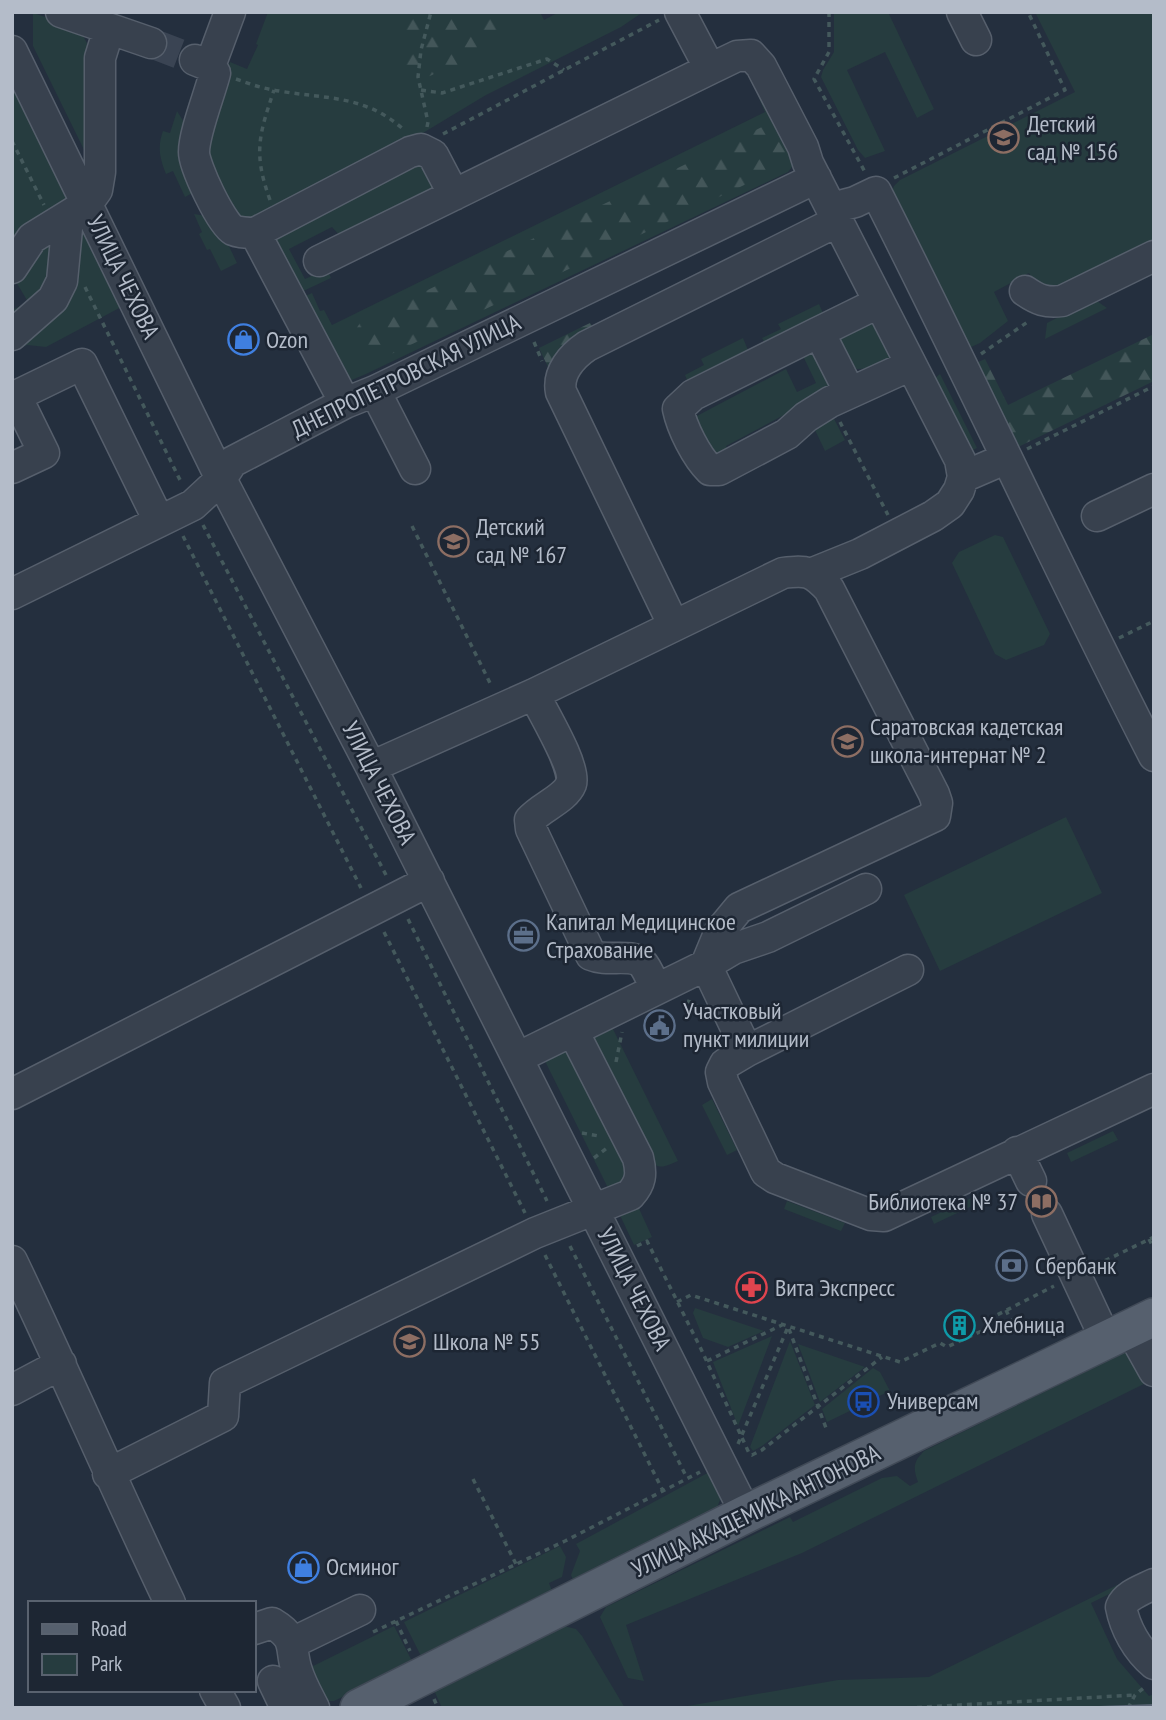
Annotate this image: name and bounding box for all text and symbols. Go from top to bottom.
place label: Детский сад № 156 [1027,108,1118,167]
school or university icon: Детский сад № 156 [987,121,1021,155]
street label: УЛИЦА ЧЕХОВА [80,210,167,344]
street label: ДНЕПРОПЕТРОВСКАЯ УЛИЦА [286,306,526,445]
shop icon: Ozon [226,323,260,357]
place label: Ozon [266,324,308,355]
place label: Детский сад № 167 [476,511,567,570]
school or university icon: Детский сад № 167 [436,524,470,558]
place label: Саратовская кадетская школа-интернат № 2 [870,711,1063,770]
street label: УЛИЦА ЧЕХОВА [335,716,424,850]
school or university icon: Саратовская кадетская школа-интернат № 2 [830,724,864,758]
place label: Капитал Медицинское Страхование [546,906,736,965]
office icon: Капитал Медицинское Страхование [506,919,540,953]
place label: Участковый пункт милиции [683,995,809,1054]
public building icon: Участковый пункт милиции [643,1008,677,1042]
library icon: Библиотека № 37 [1024,1185,1058,1219]
place label: Библиотека № 37 [868,1186,1018,1217]
street label: УЛИЦА ЧЕХОВА [590,1222,679,1356]
bank icon: Сбербанк [995,1249,1029,1283]
place label: Сбербанк [1035,1250,1117,1281]
pharmacy icon: Вита Экспресс [735,1271,769,1305]
place label: Вита Экспресс [775,1272,896,1303]
building icon: Хлебница [942,1308,976,1342]
place label: Хлебница [982,1309,1065,1340]
school or university icon: Школа № 55 [393,1325,427,1359]
place label: Школа № 55 [433,1326,540,1357]
bus stop icon: Универсам [847,1384,881,1418]
place label: Универсам [887,1385,978,1416]
street label: УЛИЦА АКАДЕМИКА АНТОНОВА [626,1437,886,1584]
shop icon: Осминог [286,1550,320,1584]
place label: Осминог [326,1551,400,1582]
legend [28,1601,256,1692]
text: Road [91,1615,127,1642]
text: Park [91,1650,122,1677]

